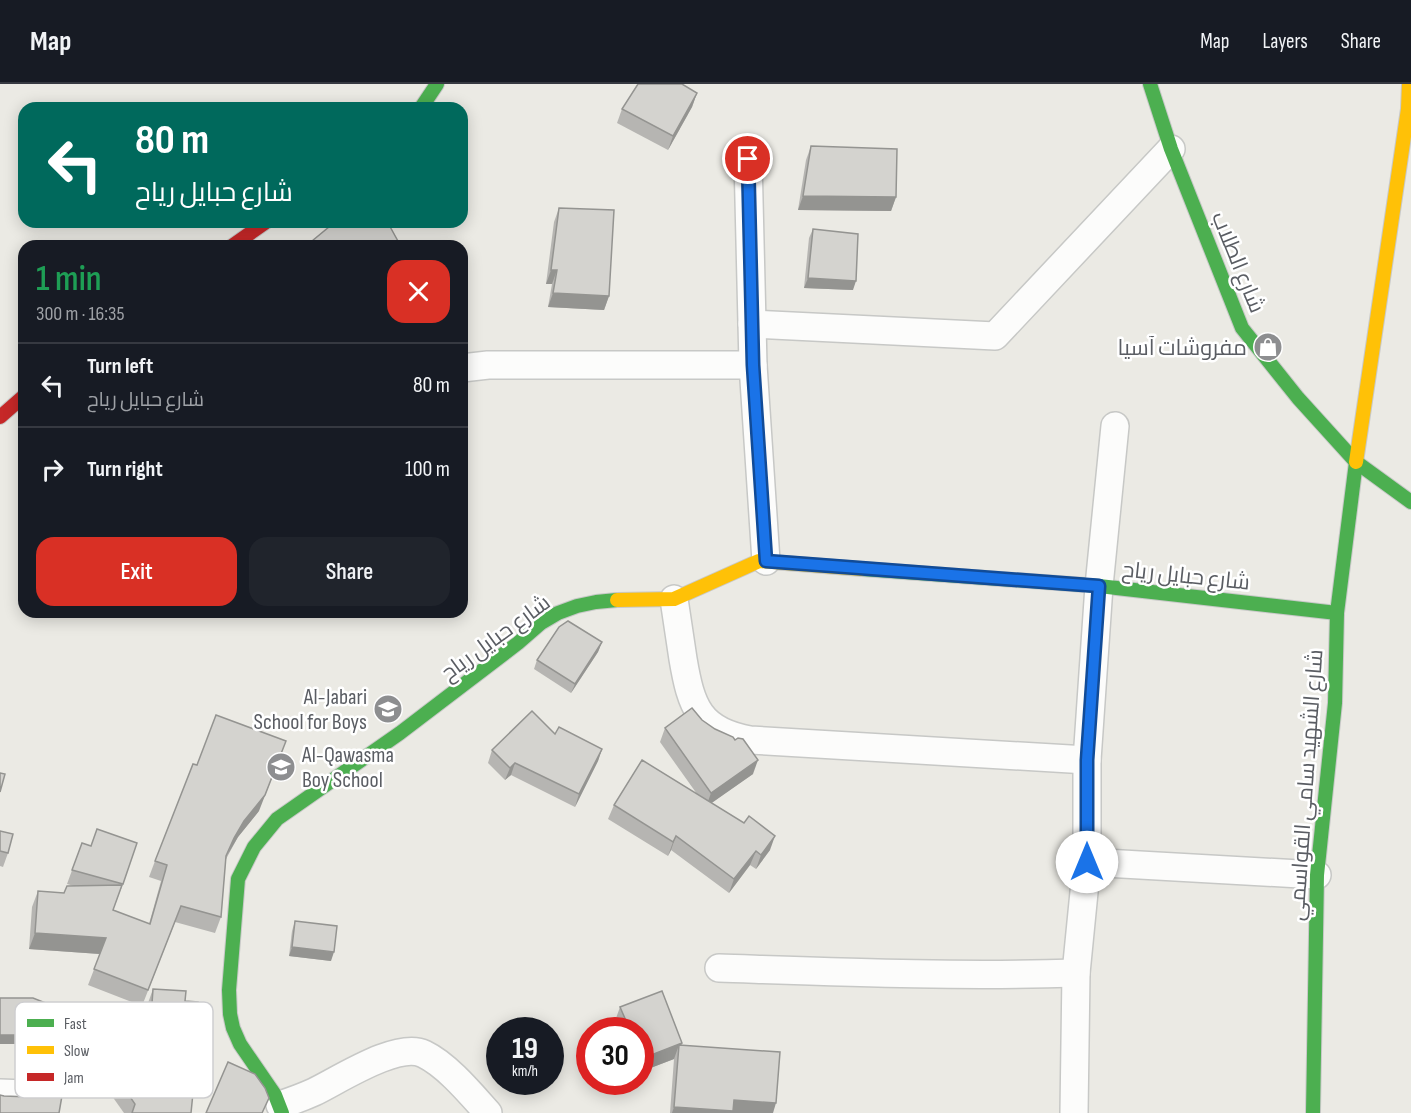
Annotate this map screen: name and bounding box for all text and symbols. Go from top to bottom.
text: Map [30,25,71,58]
text: Map [1200,29,1229,54]
text: Layers [1262,29,1308,54]
text: Share [1341,29,1381,54]
text: 80 m [135,115,209,166]
icon: left [36,126,114,204]
pin [722,133,773,184]
icon: arrive [731,142,764,175]
text: شارع حبايل رياح [135,177,293,209]
street label: شارع الطلاب [1205,208,1270,317]
text: 1 min [36,258,101,301]
button: close [387,260,450,323]
text: 300 m · 16:35 [36,302,125,326]
shop icon: مفروشات آسيا [1252,331,1284,363]
place label: مفروشات آسيا [1118,335,1247,362]
text: Turn left [87,353,153,380]
icon: left [36,369,69,402]
text: 80 m [413,372,450,399]
text: شارع حبايل رياح [87,388,204,412]
icon: right [36,453,69,486]
text: Turn right [87,456,163,483]
text: 100 m [405,456,450,483]
button: Exit [36,537,237,606]
button: Share [249,537,450,606]
street label: شارع حبايل رياح [1120,556,1251,597]
street label: شارع حبايل رياح [436,589,556,687]
street label: شارع الشهيد سامي القواسمي [1284,648,1331,922]
place label: Al-Jabari School for Boys [254,684,367,736]
school or university icon: Al-Jabari School for Boys [372,693,404,725]
place label: Al-Qawasma Boy School [301,742,394,794]
school or university icon: Al-Qawasma Boy School [265,751,297,783]
position arrow [1055,830,1119,894]
legend [15,1002,213,1098]
text: Fast [64,1015,87,1034]
speed limit sign: 30 [576,1017,654,1095]
text: 19 [512,1031,538,1067]
text: Slow [64,1042,89,1061]
text: km/h [512,1062,538,1081]
text: Jam [63,1069,84,1088]

